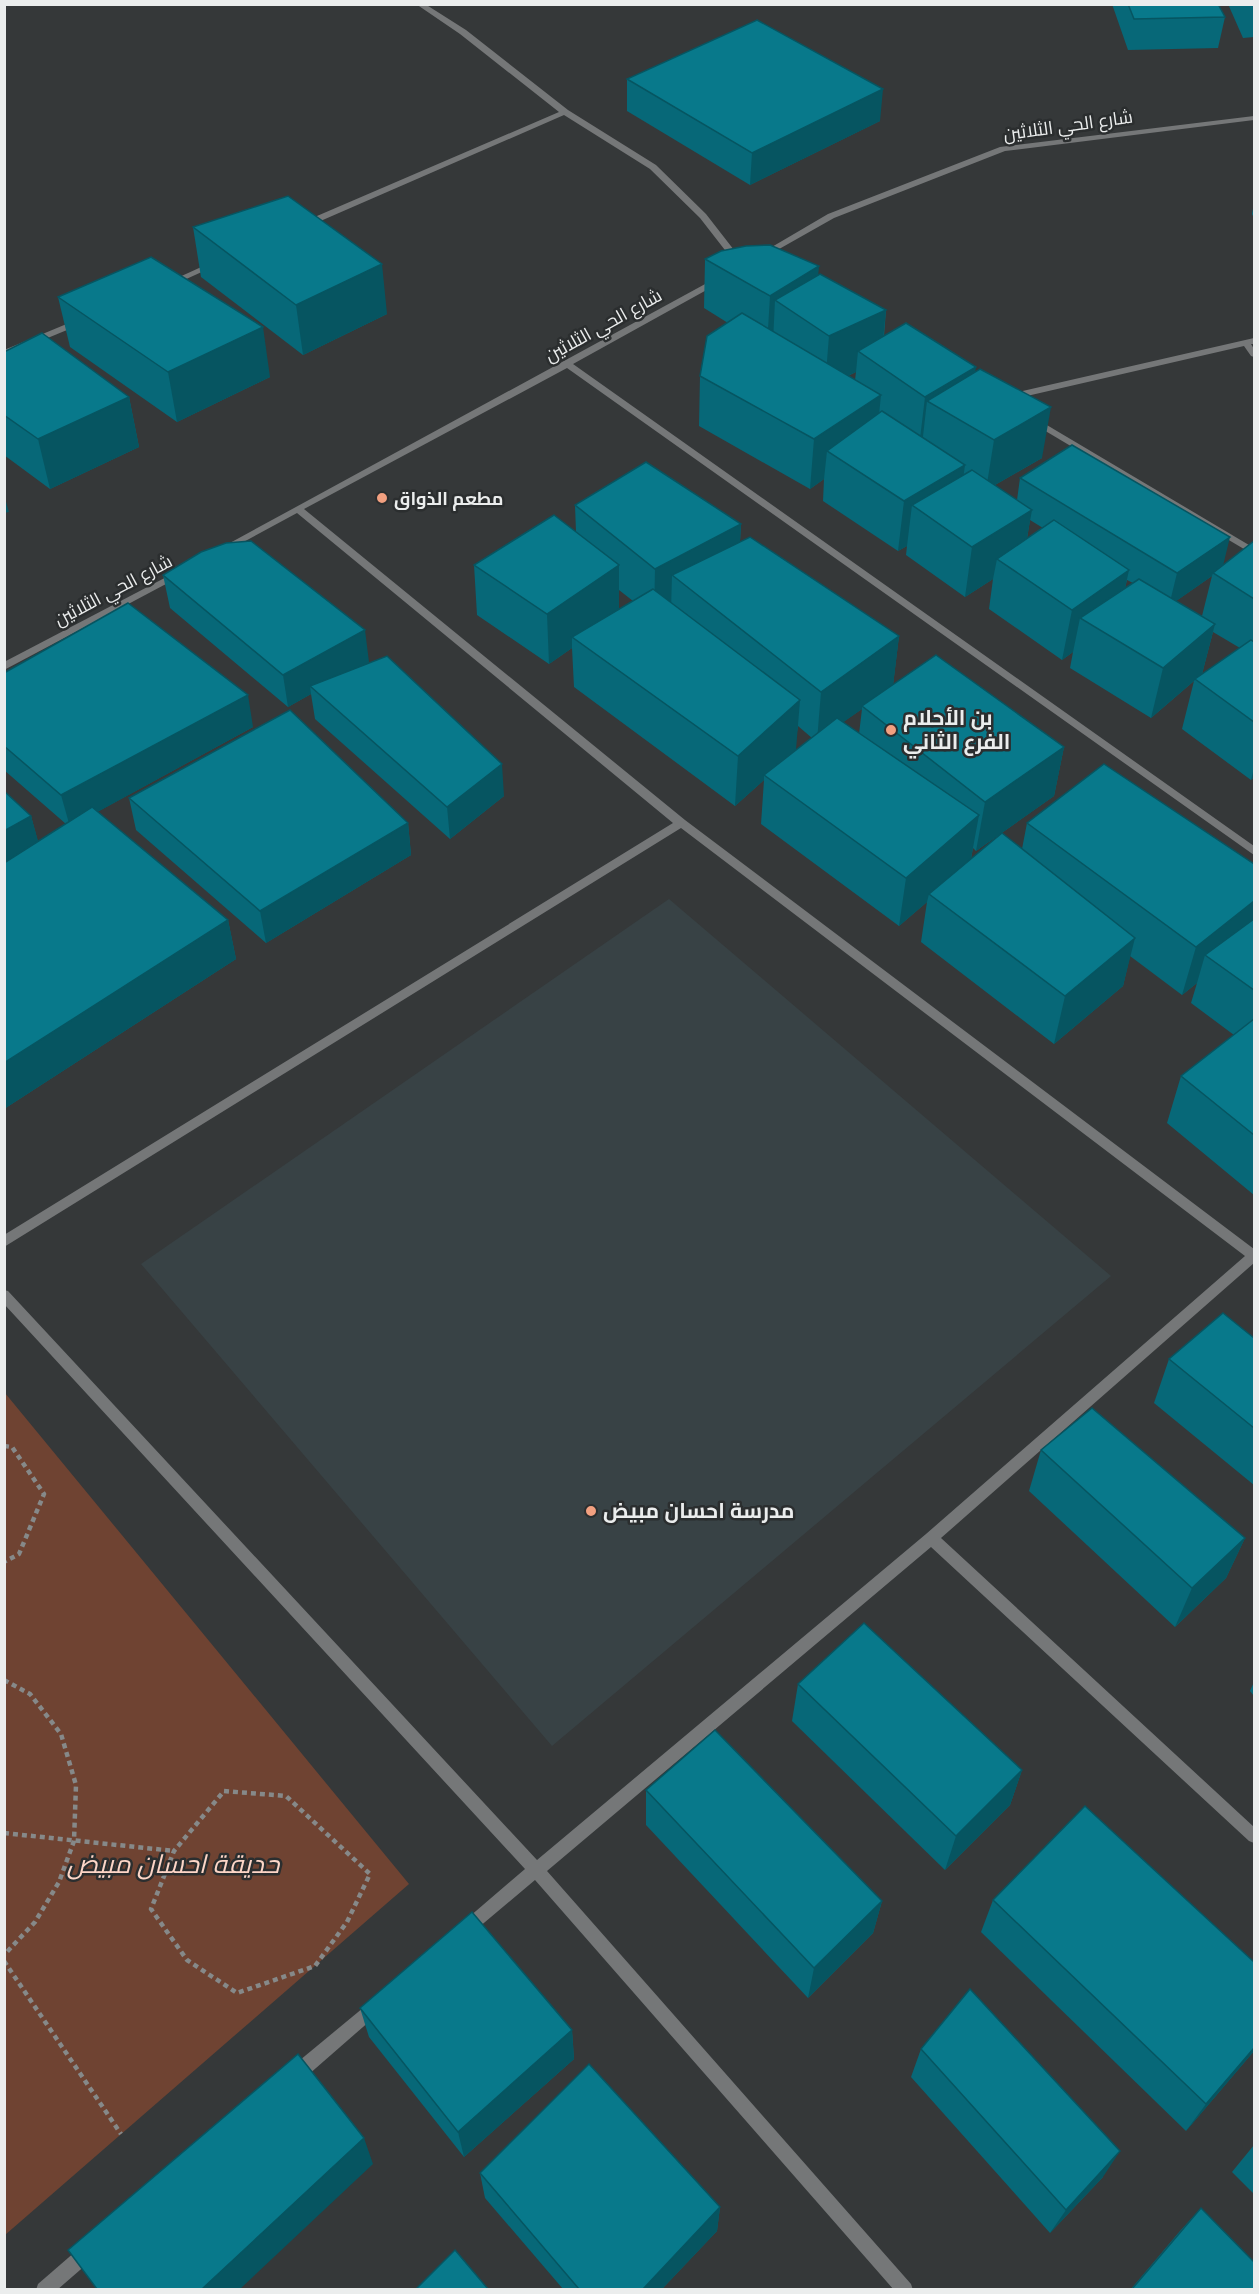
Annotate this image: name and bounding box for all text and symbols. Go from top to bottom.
street label: شارع الحي الثلاثين [1002,106,1135,148]
street label: شارع الحي الثلاثين [541,284,667,369]
place label: مطعم الذواق [394,488,503,511]
marker: مطعم الذواق [375,491,389,505]
street label: شارع الحي الثلاثين [51,550,177,633]
place label: بن الأحلام الفرع الثاني [903,706,1010,759]
marker: بن الأحلام الفرع الثاني [884,723,898,737]
place label: مدرسة احسان مبيض [603,1499,794,1523]
marker: مدرسة احسان مبيض [584,1504,598,1518]
park label: حديقة احسان مبيض [67,1849,281,1880]

